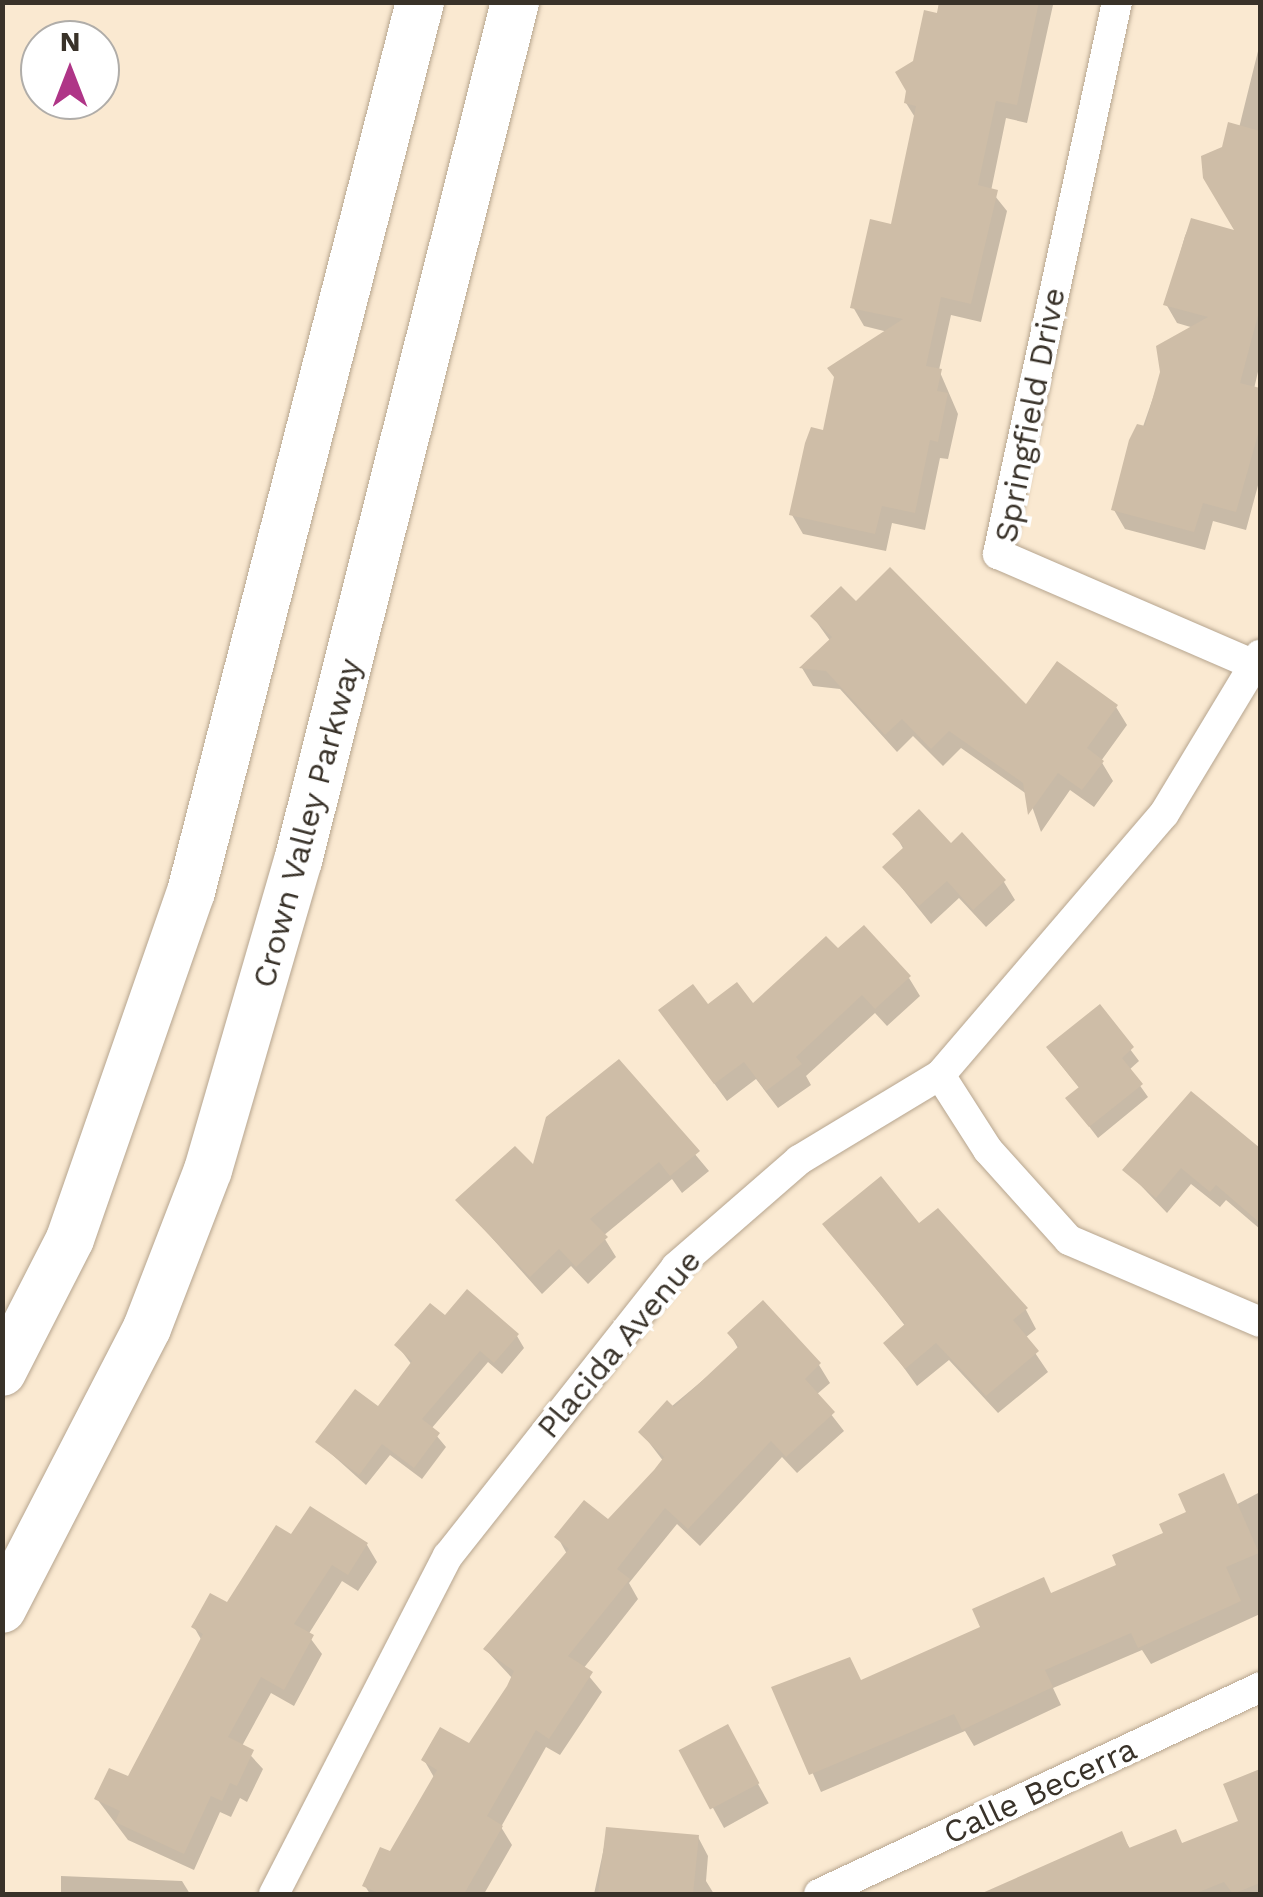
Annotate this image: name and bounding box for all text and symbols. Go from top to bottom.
north arrow [20,20,120,120]
text: N [60,25,80,58]
street label: Springfield Drive [986,284,1074,546]
street label: Crown Valley Parkway [244,653,370,993]
street label: Placida Avenue [528,1241,710,1447]
street label: Calle Becerra [937,1730,1143,1852]

